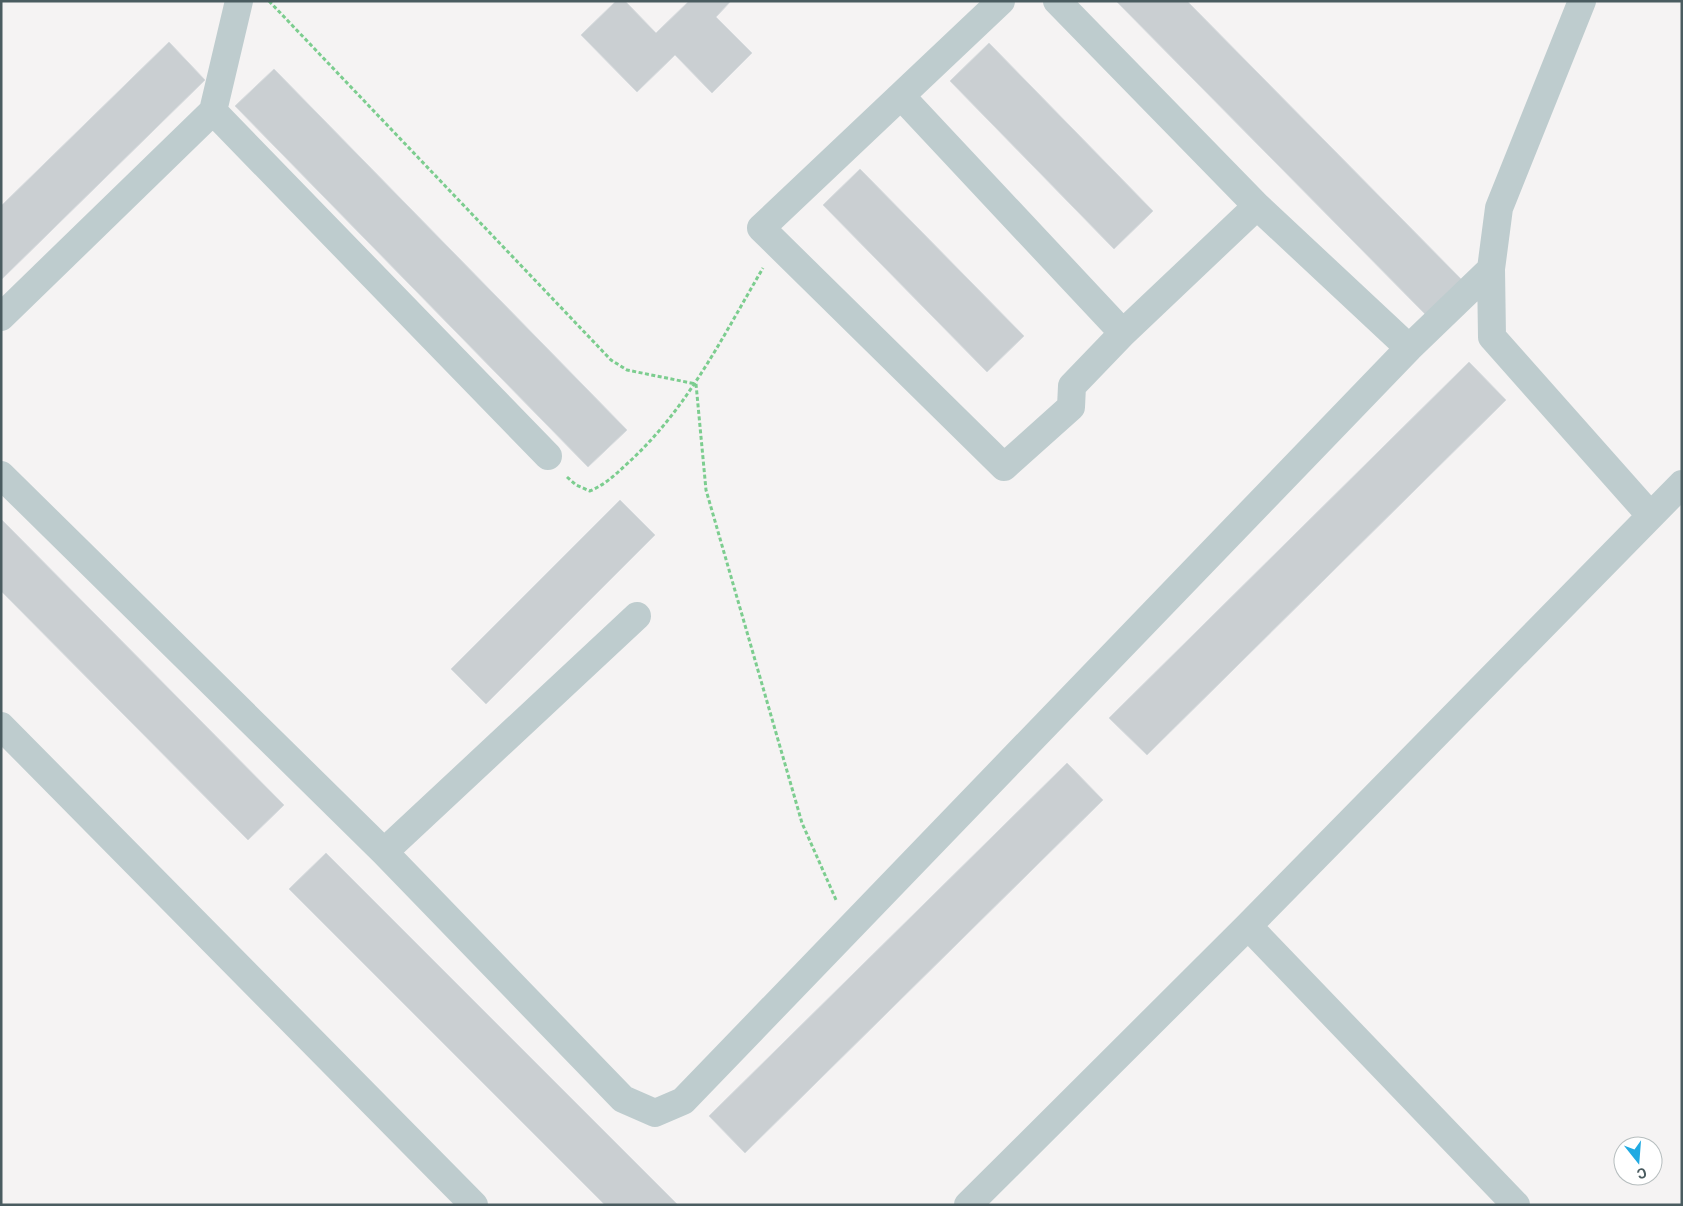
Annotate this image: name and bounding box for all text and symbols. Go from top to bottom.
north arrow [1613,1136,1663,1186]
text: С [1635,1164,1649,1182]

